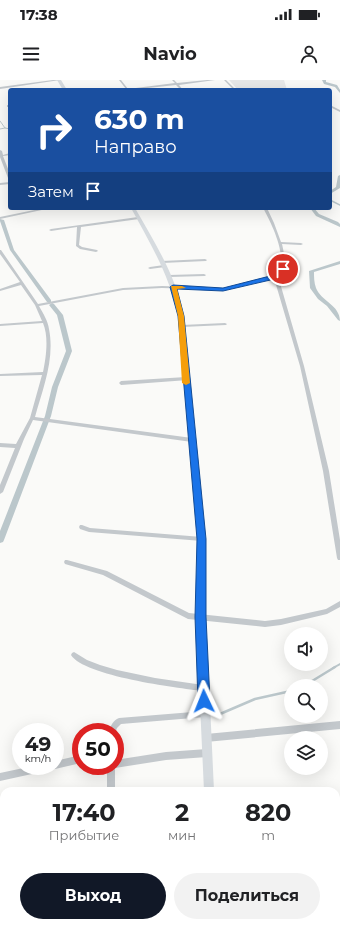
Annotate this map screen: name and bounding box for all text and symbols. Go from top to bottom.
text: 17:38 [20,5,58,24]
icon: menu [20,43,42,65]
text: Navio [143,43,197,65]
icon: person [298,43,320,65]
text: 630 m [94,102,185,136]
icon: right [28,104,80,156]
text: Направо [94,136,177,158]
icon: arrive [82,180,104,202]
text: Затем [28,182,74,201]
pin [266,252,300,286]
icon: arrive [272,258,294,280]
map controls [284,627,328,775]
button: sound [284,627,328,671]
button: search [284,679,328,723]
position arrow [183,680,225,722]
speed limit sign: 50 [72,723,124,775]
button: layers [284,731,328,775]
text: 49 [25,732,51,756]
text: km/h [25,752,51,765]
text: 17:40 [53,798,116,827]
text: 2 [175,798,189,827]
text: 820 [245,798,291,827]
text: Прибытие [49,827,119,843]
text: мин [168,827,196,843]
text: m [261,827,275,843]
button: Выход [20,873,166,919]
button: Поделиться [174,873,320,919]

